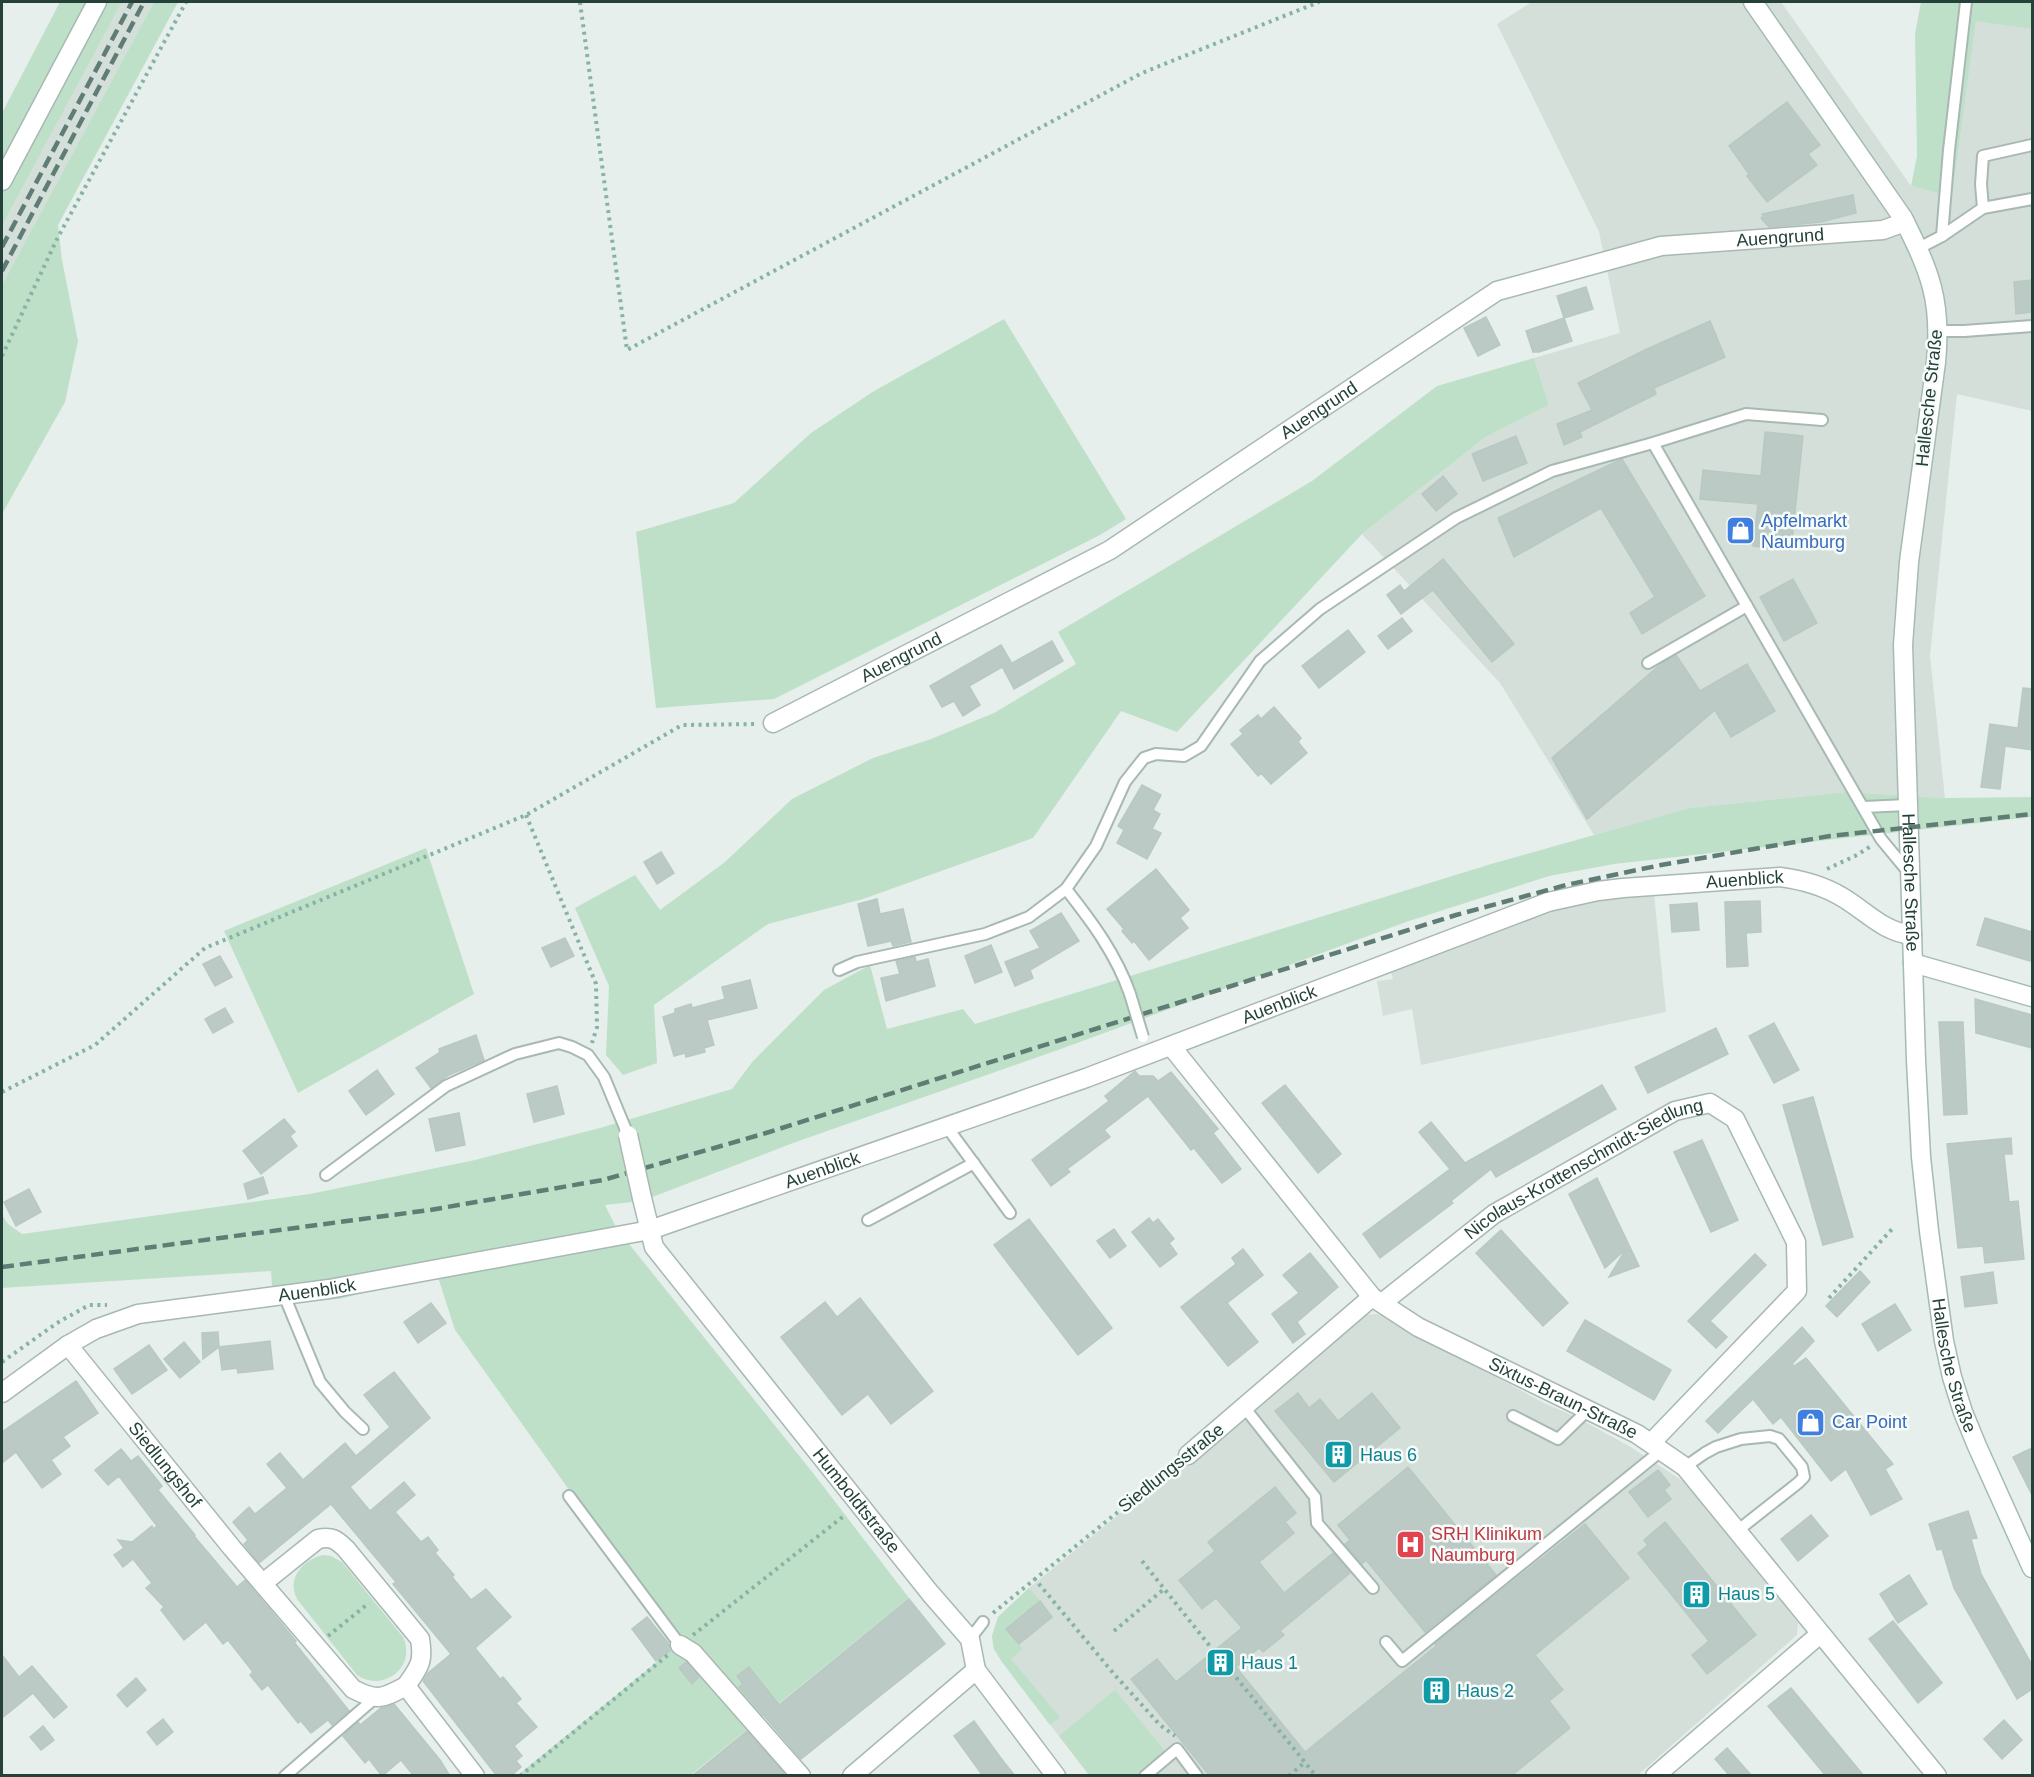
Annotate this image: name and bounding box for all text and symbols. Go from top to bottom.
street label: Auengrund [1735,224,1825,251]
street label: Hallesche Straße [1912,328,1946,468]
street label: Auengrund [1277,377,1361,443]
place label: Apfelmarkt Naumburg [1761,511,1847,552]
shop icon: Apfelmarkt Naumburg [1724,515,1756,547]
street label: Auengrund [857,628,945,686]
street label: Hallesche Straße [1898,813,1923,952]
street label: Auenblick [1705,867,1785,892]
street label: Auenblick [1239,981,1320,1028]
street label: Nicolaus-Krottenschmidt-Siedlung [1461,1095,1705,1243]
street label: Auenblick [782,1147,863,1192]
street label: Auenblick [277,1274,358,1306]
street label: Hallesche Straße [1928,1297,1980,1435]
street label: Sixtus-Braun-Straße [1485,1353,1641,1443]
shop icon: Car Point [1795,1406,1827,1438]
place label: Car Point [1832,1412,1907,1432]
street label: Siedlungshof [124,1418,206,1512]
street label: Siedlungsstraße [1114,1419,1228,1517]
building icon: Haus 6 [1323,1439,1355,1471]
street label: Humboldtstraße [809,1444,904,1557]
place label: Haus 6 [1360,1445,1417,1465]
place label: SRH Klinikum Naumburg [1431,1524,1542,1565]
hospital icon: SRH Klinikum Naumburg [1394,1528,1426,1560]
building icon: Haus 5 [1681,1578,1713,1610]
place label: Haus 5 [1718,1584,1775,1604]
building icon: Haus 1 [1204,1647,1236,1679]
place label: Haus 1 [1241,1653,1298,1673]
building icon: Haus 2 [1420,1675,1452,1707]
place label: Haus 2 [1457,1681,1514,1701]

